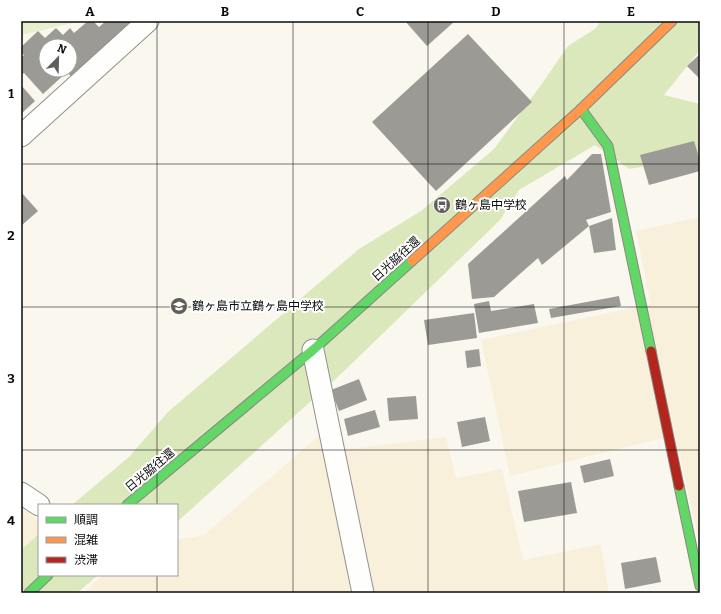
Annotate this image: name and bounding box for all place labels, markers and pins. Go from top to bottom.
bus stop icon: 鶴ヶ島中学校 [432,195,452,215]
place label: 鶴ヶ島中学校 [455,198,527,212]
school or university icon: 鶴ヶ島市立鶴ヶ島中学校 [169,296,189,316]
place label: 鶴ヶ島市立鶴ヶ島中学校 [192,299,324,313]

